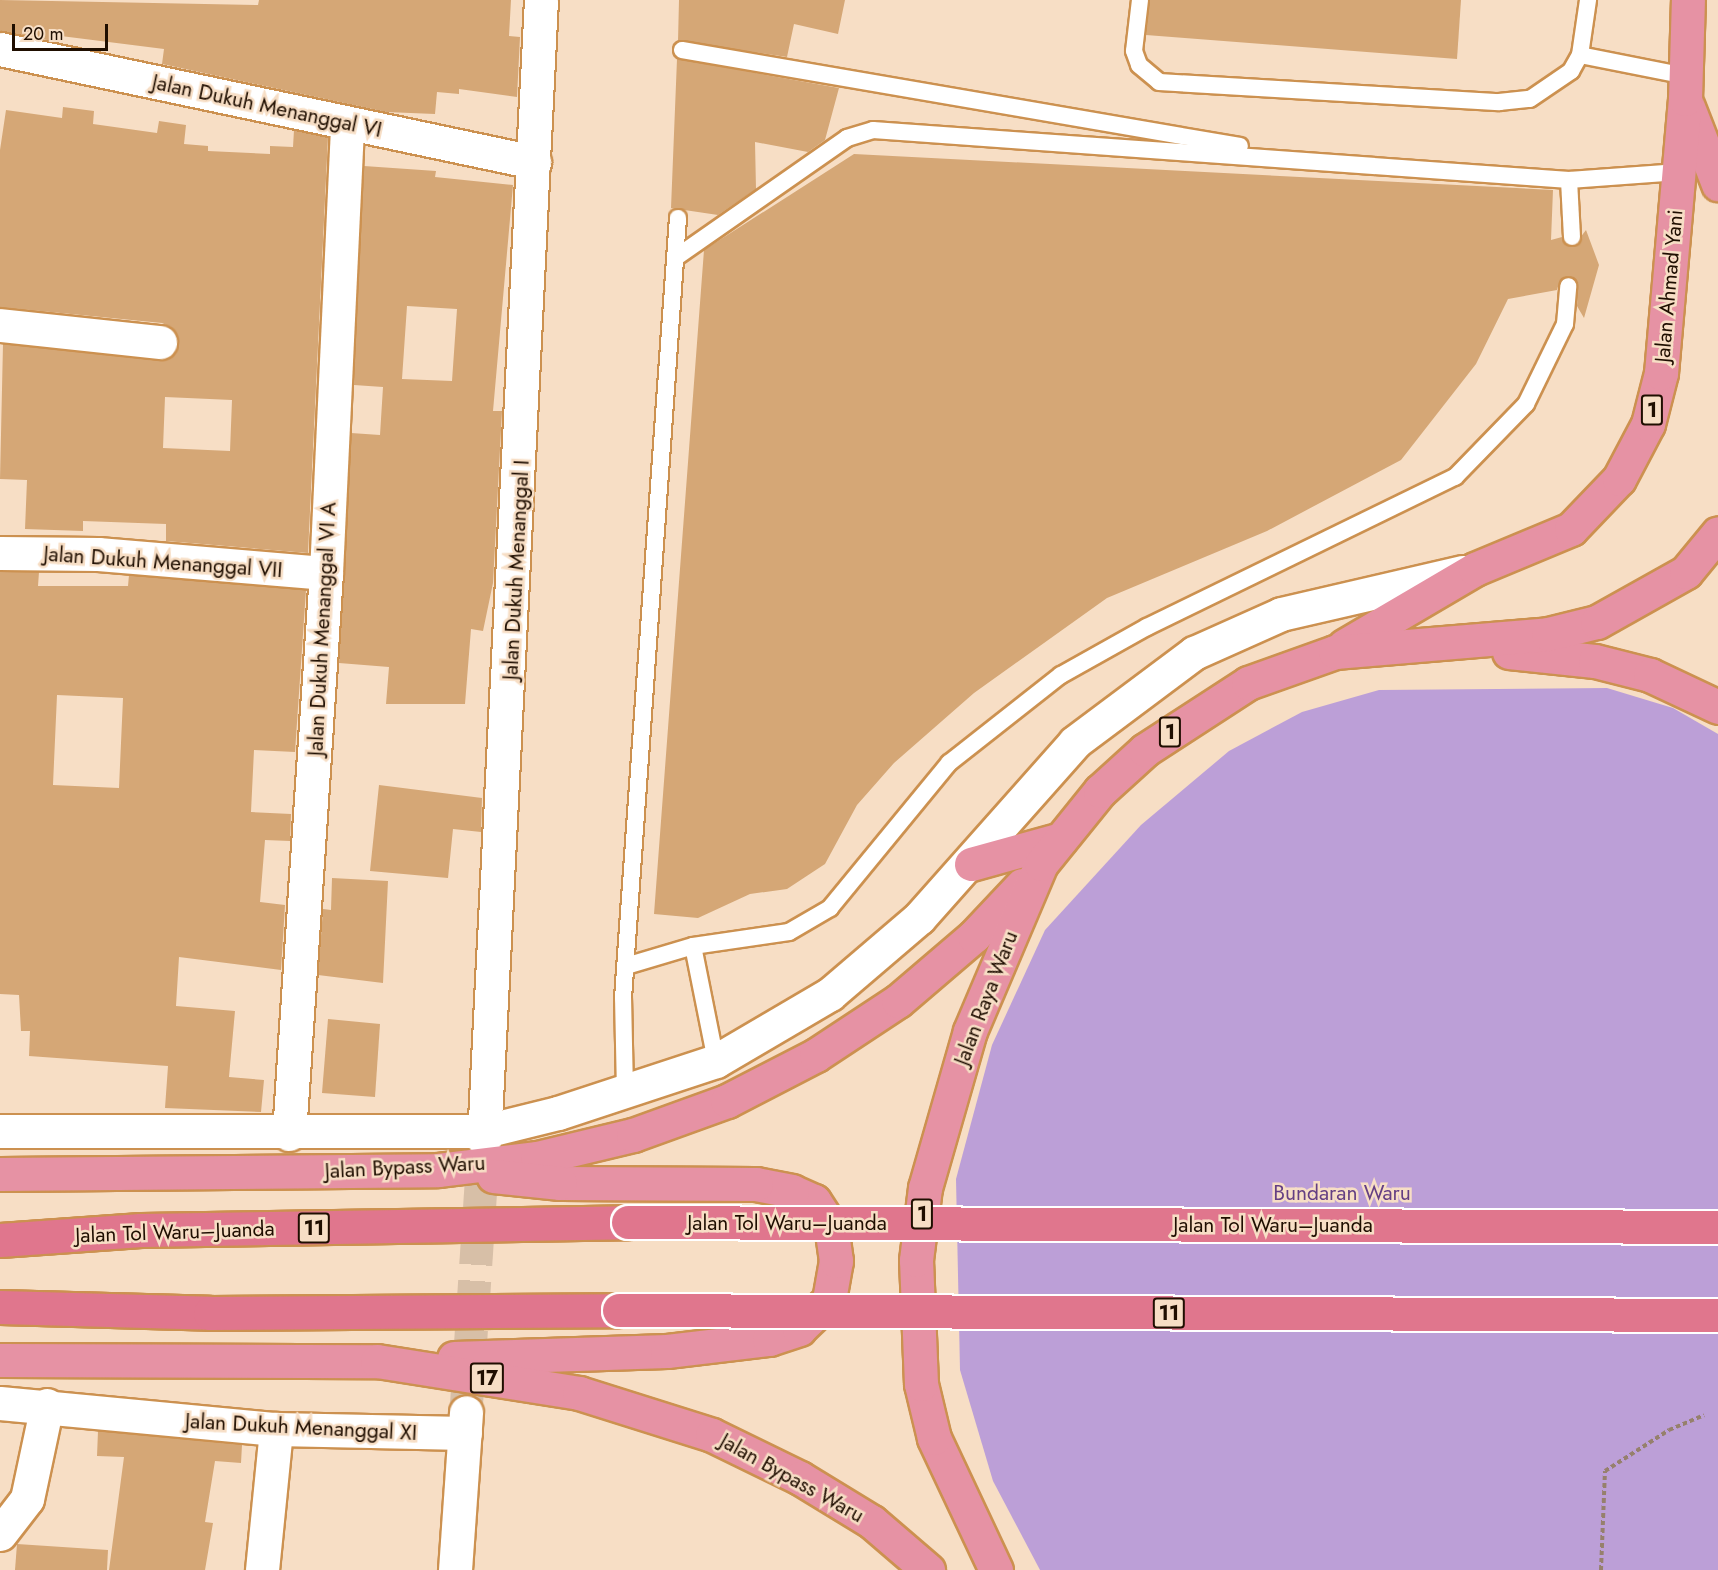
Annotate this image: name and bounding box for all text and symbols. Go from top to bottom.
scale bar [15,12,111,50]
text: 20 m [23,21,63,47]
street label: Jalan Dukuh Menanggal VI [150,69,384,143]
street label: Jalan Ahmad Yani [1650,209,1688,363]
road number: 1 [1640,393,1664,427]
street label: Jalan Dukuh Menanggal I [498,459,534,681]
street label: Jalan Dukuh Menanggal VI A [303,501,341,757]
street label: Jalan Dukuh Menanggal VII [43,541,283,583]
road number: 1 [1158,715,1182,749]
street label: Jalan Raya Waru [949,927,1023,1069]
street label: Jalan Bypass Waru [324,1150,486,1184]
park label: Bundaran Waru [1273,1180,1411,1206]
road number: 1 [910,1197,934,1231]
street label: Jalan Tol Waru–Juanda [687,1210,887,1236]
road number: 11 [298,1211,330,1245]
street label: Jalan Tol Waru–Juanda [1173,1212,1373,1238]
street label: Jalan Tol Waru–Juanda [75,1216,275,1248]
road number: 11 [1152,1296,1186,1330]
road number: 17 [469,1361,505,1395]
street label: Jalan Dukuh Menanggal XI [184,1408,418,1446]
street label: Jalan Bypass Waru [716,1428,868,1528]

